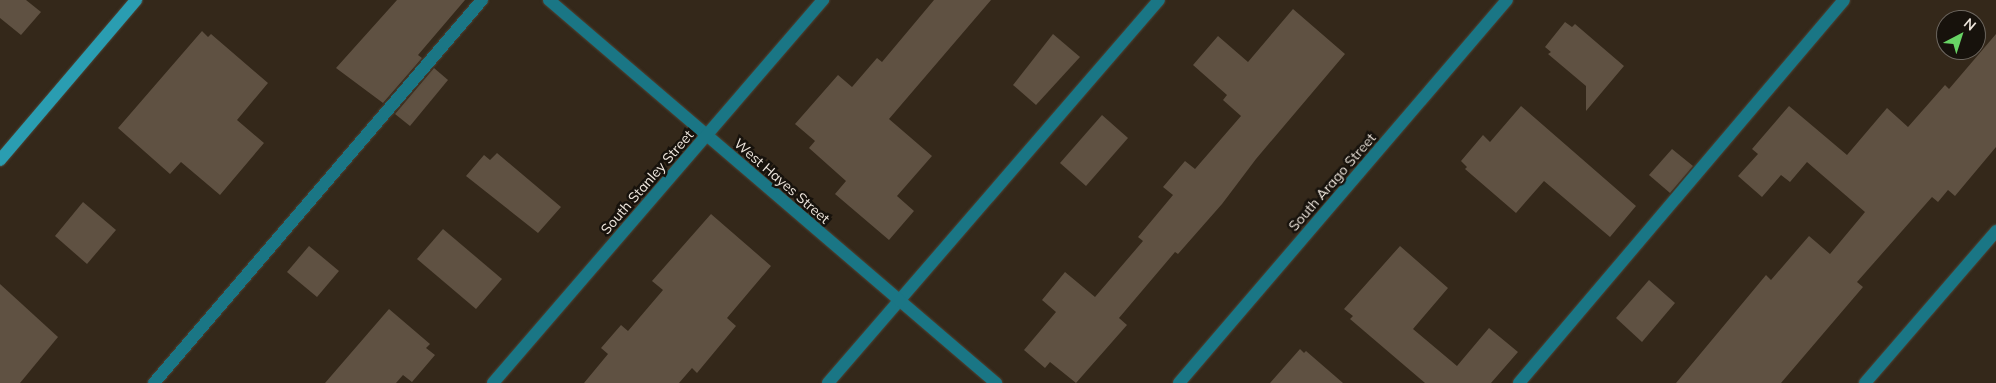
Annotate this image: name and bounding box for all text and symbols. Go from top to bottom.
north arrow [1936,10,1986,60]
text: N [1960,14,1980,35]
street label: South Stanley Street [597,127,697,237]
street label: South Arago Street [1285,130,1379,234]
street label: West Hayes Street [731,135,833,227]

